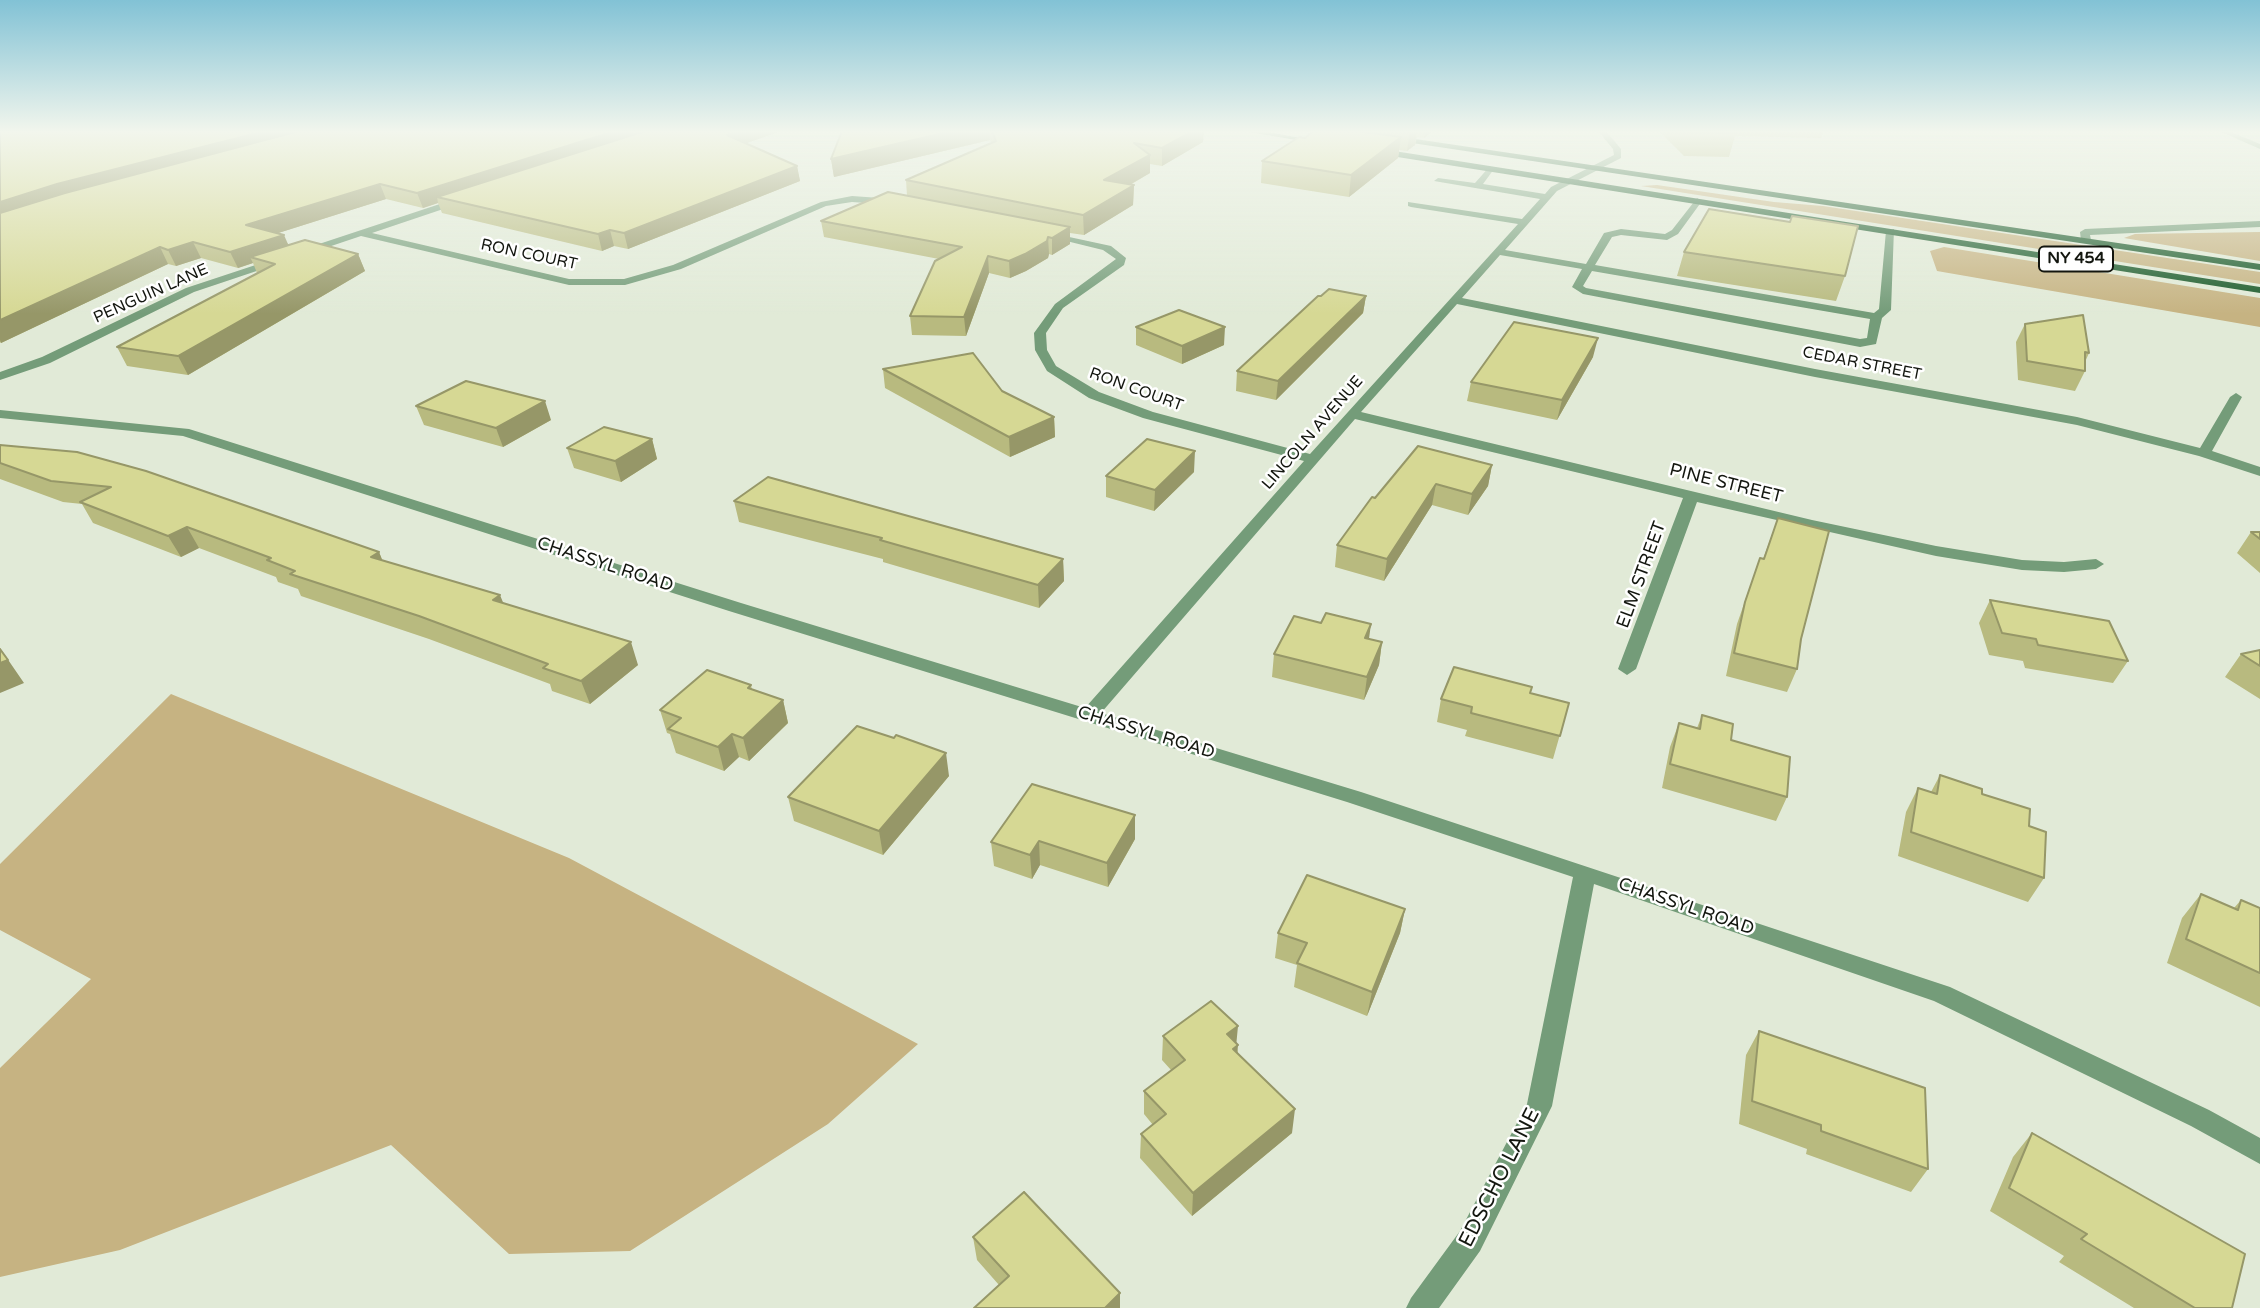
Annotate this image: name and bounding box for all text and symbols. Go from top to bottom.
street label: RON COURT [479,235,579,275]
road number: NY 454 [2039,246,2113,272]
street label: PENGUIN LANE [91,260,211,328]
street label: CEDAR STREET [1801,343,1923,385]
street label: RON COURT [1086,364,1186,416]
street label: LINCOLN AVENUE [1258,372,1368,494]
street label: PINE STREET [1667,459,1785,509]
street label: ELM STREET [1613,519,1671,631]
street label: CHASSYL ROAD [534,533,676,597]
street label: CHASSYL ROAD [1075,702,1217,764]
street label: CHASSYL ROAD [1615,874,1757,940]
street label: EDSCHO LANE [1454,1104,1546,1252]

